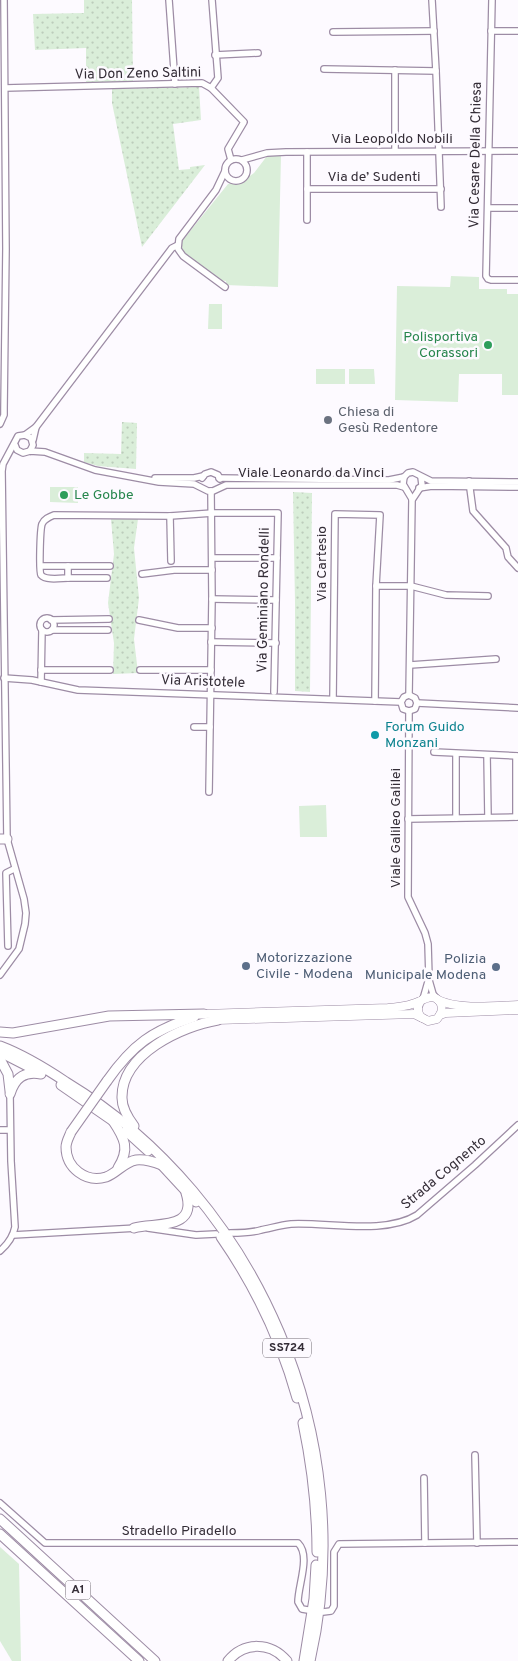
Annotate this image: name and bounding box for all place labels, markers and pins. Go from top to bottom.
place label: Polisportiva Corassori [403,329,478,362]
marker: Polisportiva Corassori [482,339,494,351]
place label: Chiesa di Gesù Redentore [338,404,438,437]
marker: Chiesa di Gesù Redentore [322,414,334,426]
place label: Le Gobbe [74,487,134,504]
marker: Le Gobbe [58,489,70,501]
place label: Forum Guido Monzani [385,719,465,752]
marker: Forum Guido Monzani [369,729,381,741]
place label: Motorizzazione Civile - Modena [256,950,353,983]
place label: Polizia Municipale Modena [365,951,486,984]
marker: Motorizzazione Civile - Modena [240,960,252,972]
marker: Polizia Municipale Modena [490,961,502,973]

